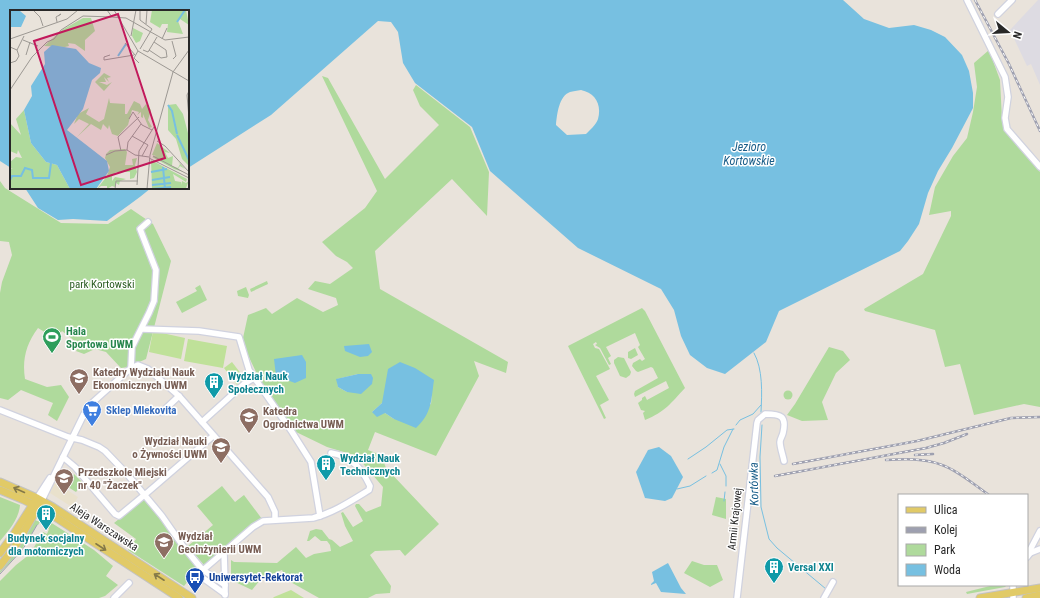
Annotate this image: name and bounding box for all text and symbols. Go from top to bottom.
inset map [10,10,189,189]
north arrow [988,12,1028,52]
text: N [1010,30,1024,40]
water label: Jezioro Kortowskie [723,140,775,168]
park label: park Kortowski [70,278,134,291]
place label: Hala Sportowa UWM [66,325,133,351]
sports icon: Hala Sportowa UWM [41,326,63,354]
place label: Katedry Wydziału Nauk Ekonomicznych UWM [93,366,195,392]
school or university icon: Katedry Wydziału Nauk Ekonomicznych UWM [68,367,90,395]
place label: Wydział Nauk Społecznych [228,370,288,396]
building icon: Wydział Nauk Społecznych [203,371,225,399]
supermarket icon: Sklep Mlekovita [81,399,103,427]
place label: Sklep Mlekovita [106,404,177,417]
place label: Katedra Ogrodnictwa UWM [263,405,344,431]
school or university icon: Katedra Ogrodnictwa UWM [238,406,260,434]
place label: Wydział Nauki o Żywności UWM [132,435,207,461]
school or university icon: Wydział Nauki o Żywności UWM [210,436,232,464]
place label: Wydział Nauk Technicznych [340,452,400,478]
building icon: Wydział Nauk Technicznych [315,453,337,481]
water label: Kortówka [747,462,761,506]
place label: Przedszkole Miejski nr 40 "Żaczek" [78,466,167,492]
school or university icon: Przedszkole Miejski nr 40 "Żaczek" [53,467,75,495]
one-way arrow [13,486,25,493]
street label: Armii Krajowej [725,487,745,551]
legend [898,494,1028,586]
street label: Aleja Warszawska [67,500,141,554]
building icon: Budynek socjalny dla motorniczych [35,503,57,531]
text: Ulica [934,503,958,517]
text: Kolej [934,523,957,537]
place label: Wydział Geoinżynierii UWM [178,530,261,556]
school or university icon: Wydział Geoinżynierii UWM [153,531,175,559]
place label: Budynek socjalny dla motorniczych [8,532,85,558]
one-way arrow [95,543,106,551]
text: Park [934,543,956,557]
building icon: Versal XXI [763,556,785,584]
place label: Versal XXI [788,561,834,574]
text: Woda [934,563,961,577]
bus stop icon: Uniwersytet-Rektorat [184,566,206,594]
place label: Uniwersytet-Rektorat [209,571,303,584]
one-way arrow [153,572,165,580]

